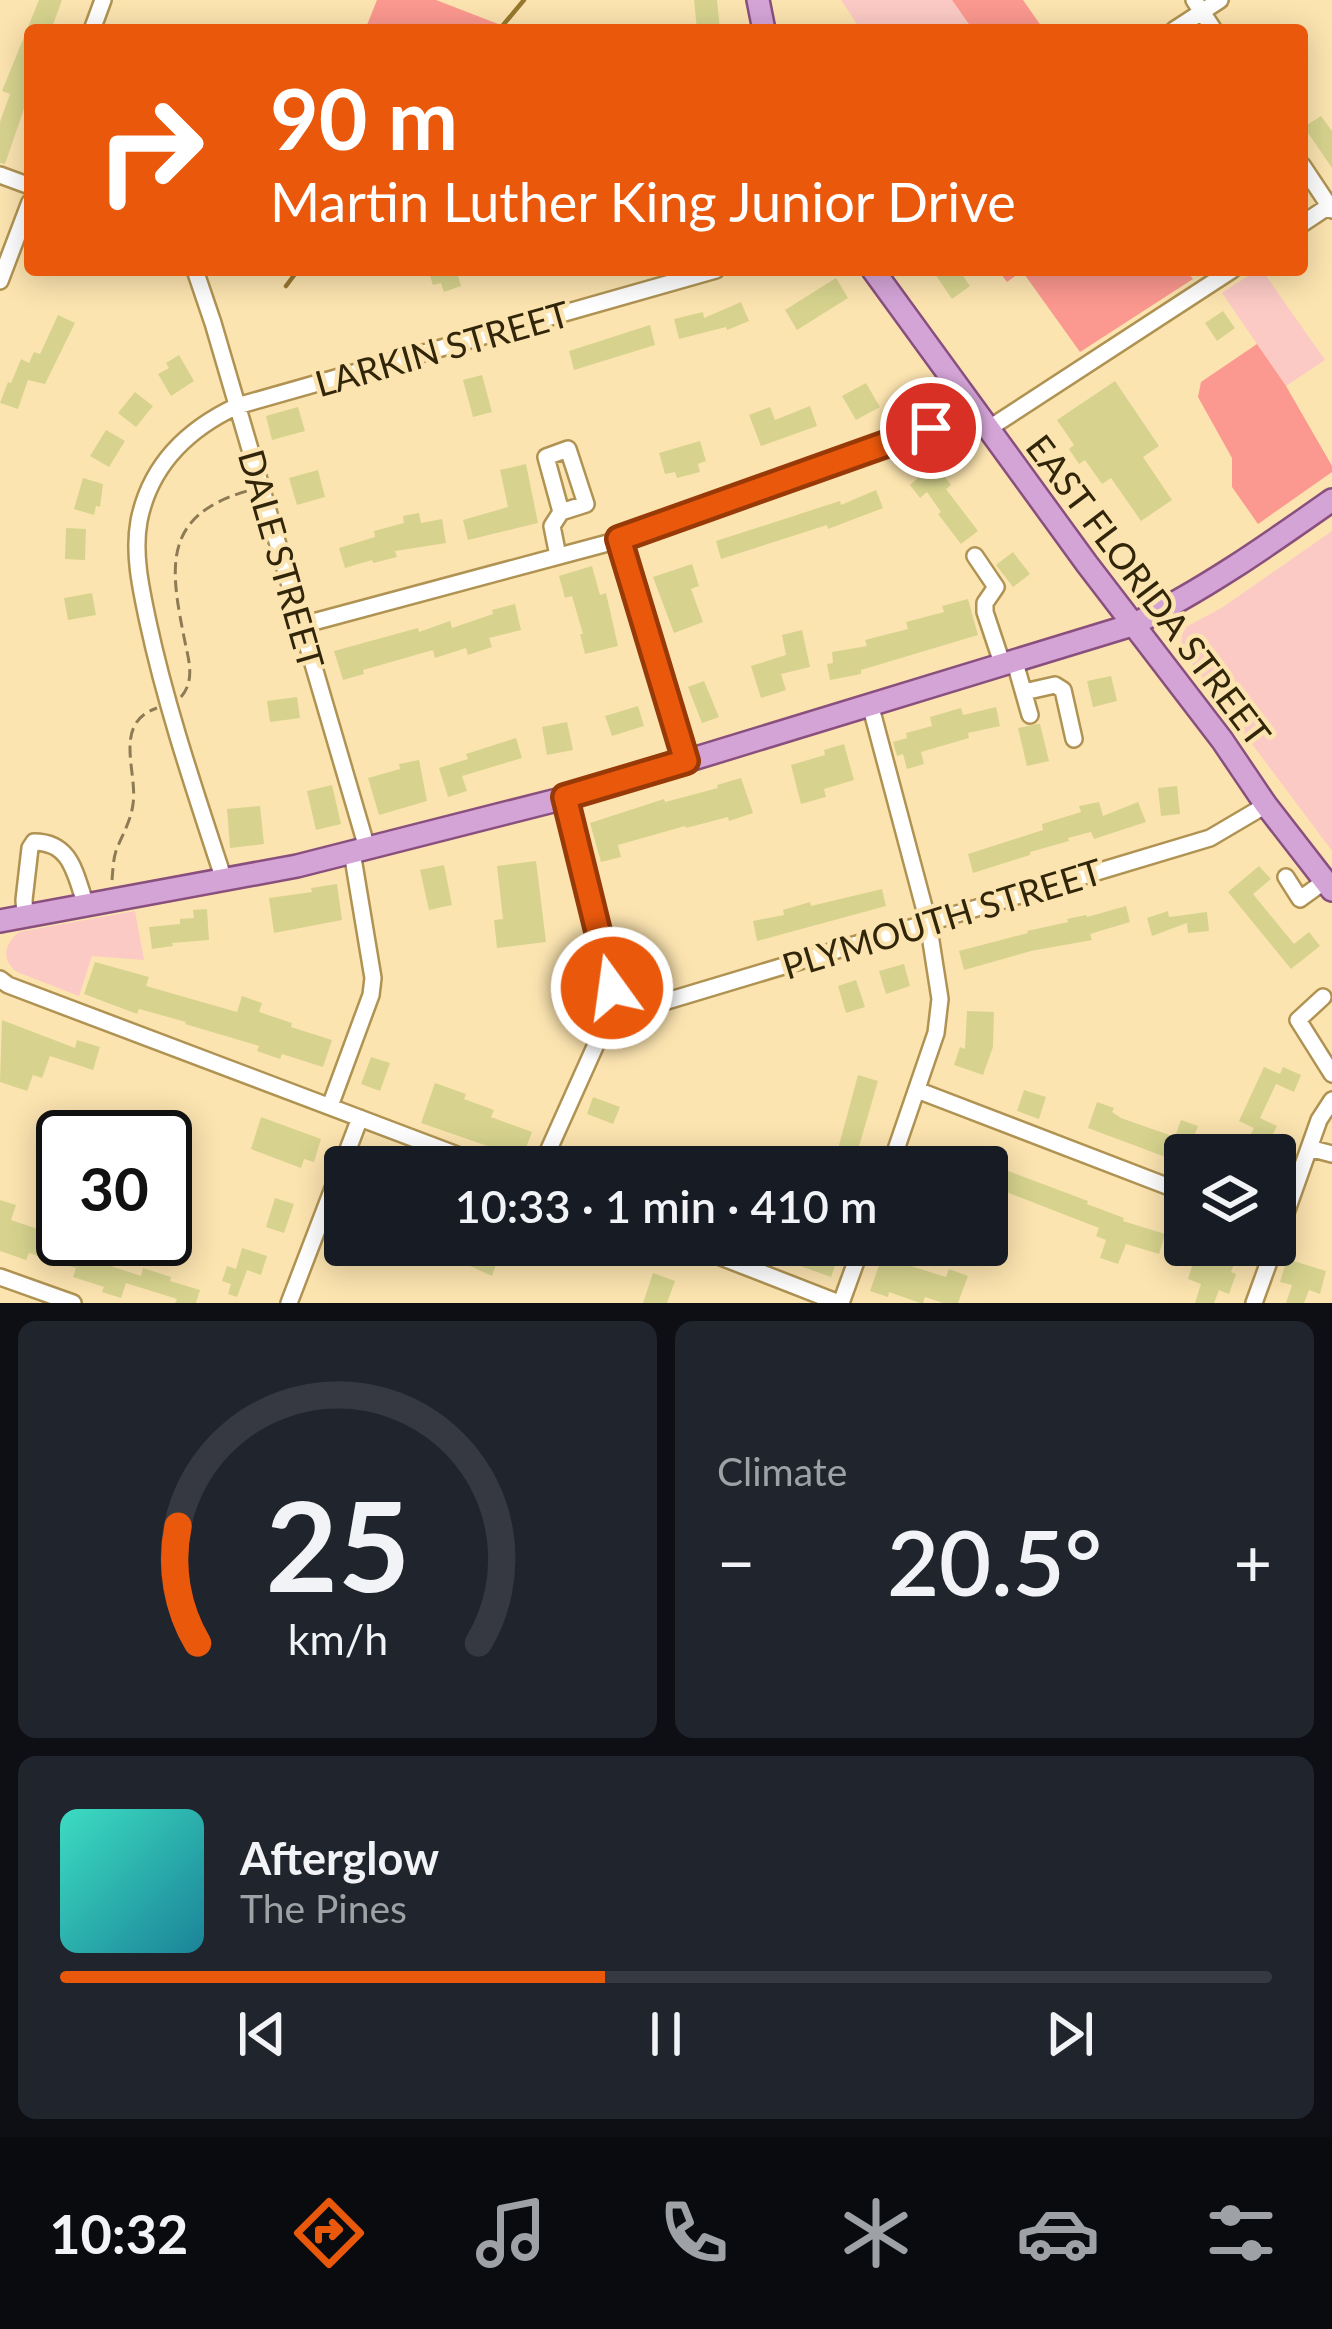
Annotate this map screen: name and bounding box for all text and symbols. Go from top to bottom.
text: 90 m [270,67,458,168]
icon: right [72,72,228,228]
text: Martin Luther King Junior Drive [270,169,1016,234]
street label: LARKIN STREET [310,291,574,405]
pin [880,377,982,479]
icon: arrive [898,395,964,461]
street label: EAST FLORIDA STREET [1018,426,1280,754]
street label: DALE STREET [230,444,334,674]
street label: PLYMOUTH STREET [777,848,1107,988]
position arrow [549,925,675,1051]
speed limit sign: 30 [36,1110,192,1266]
map controls [1164,1134,1296,1266]
button: layers [1164,1134,1296,1266]
text: 10:33 · 1 min · 410 m [455,1179,877,1233]
text: Climate [717,1448,847,1494]
text: 25 [265,1469,410,1619]
text: 20.5° [887,1507,1102,1615]
text: − [717,1522,755,1601]
text: + [1234,1522,1272,1601]
text: km/h [287,1612,388,1663]
text: Afterglow [240,1831,439,1885]
text: The Pines [240,1885,407,1931]
icon: previous [229,2001,295,2067]
icon: pause [633,2001,699,2067]
icon: next [1037,2001,1103,2067]
icon: directions [287,2191,371,2275]
icon: music [469,2191,553,2275]
icon: phone [652,2191,736,2275]
icon: climate [834,2191,918,2275]
icon: car [1016,2191,1100,2275]
icon: filters [1199,2191,1283,2275]
text: 10:32 [49,2201,188,2266]

